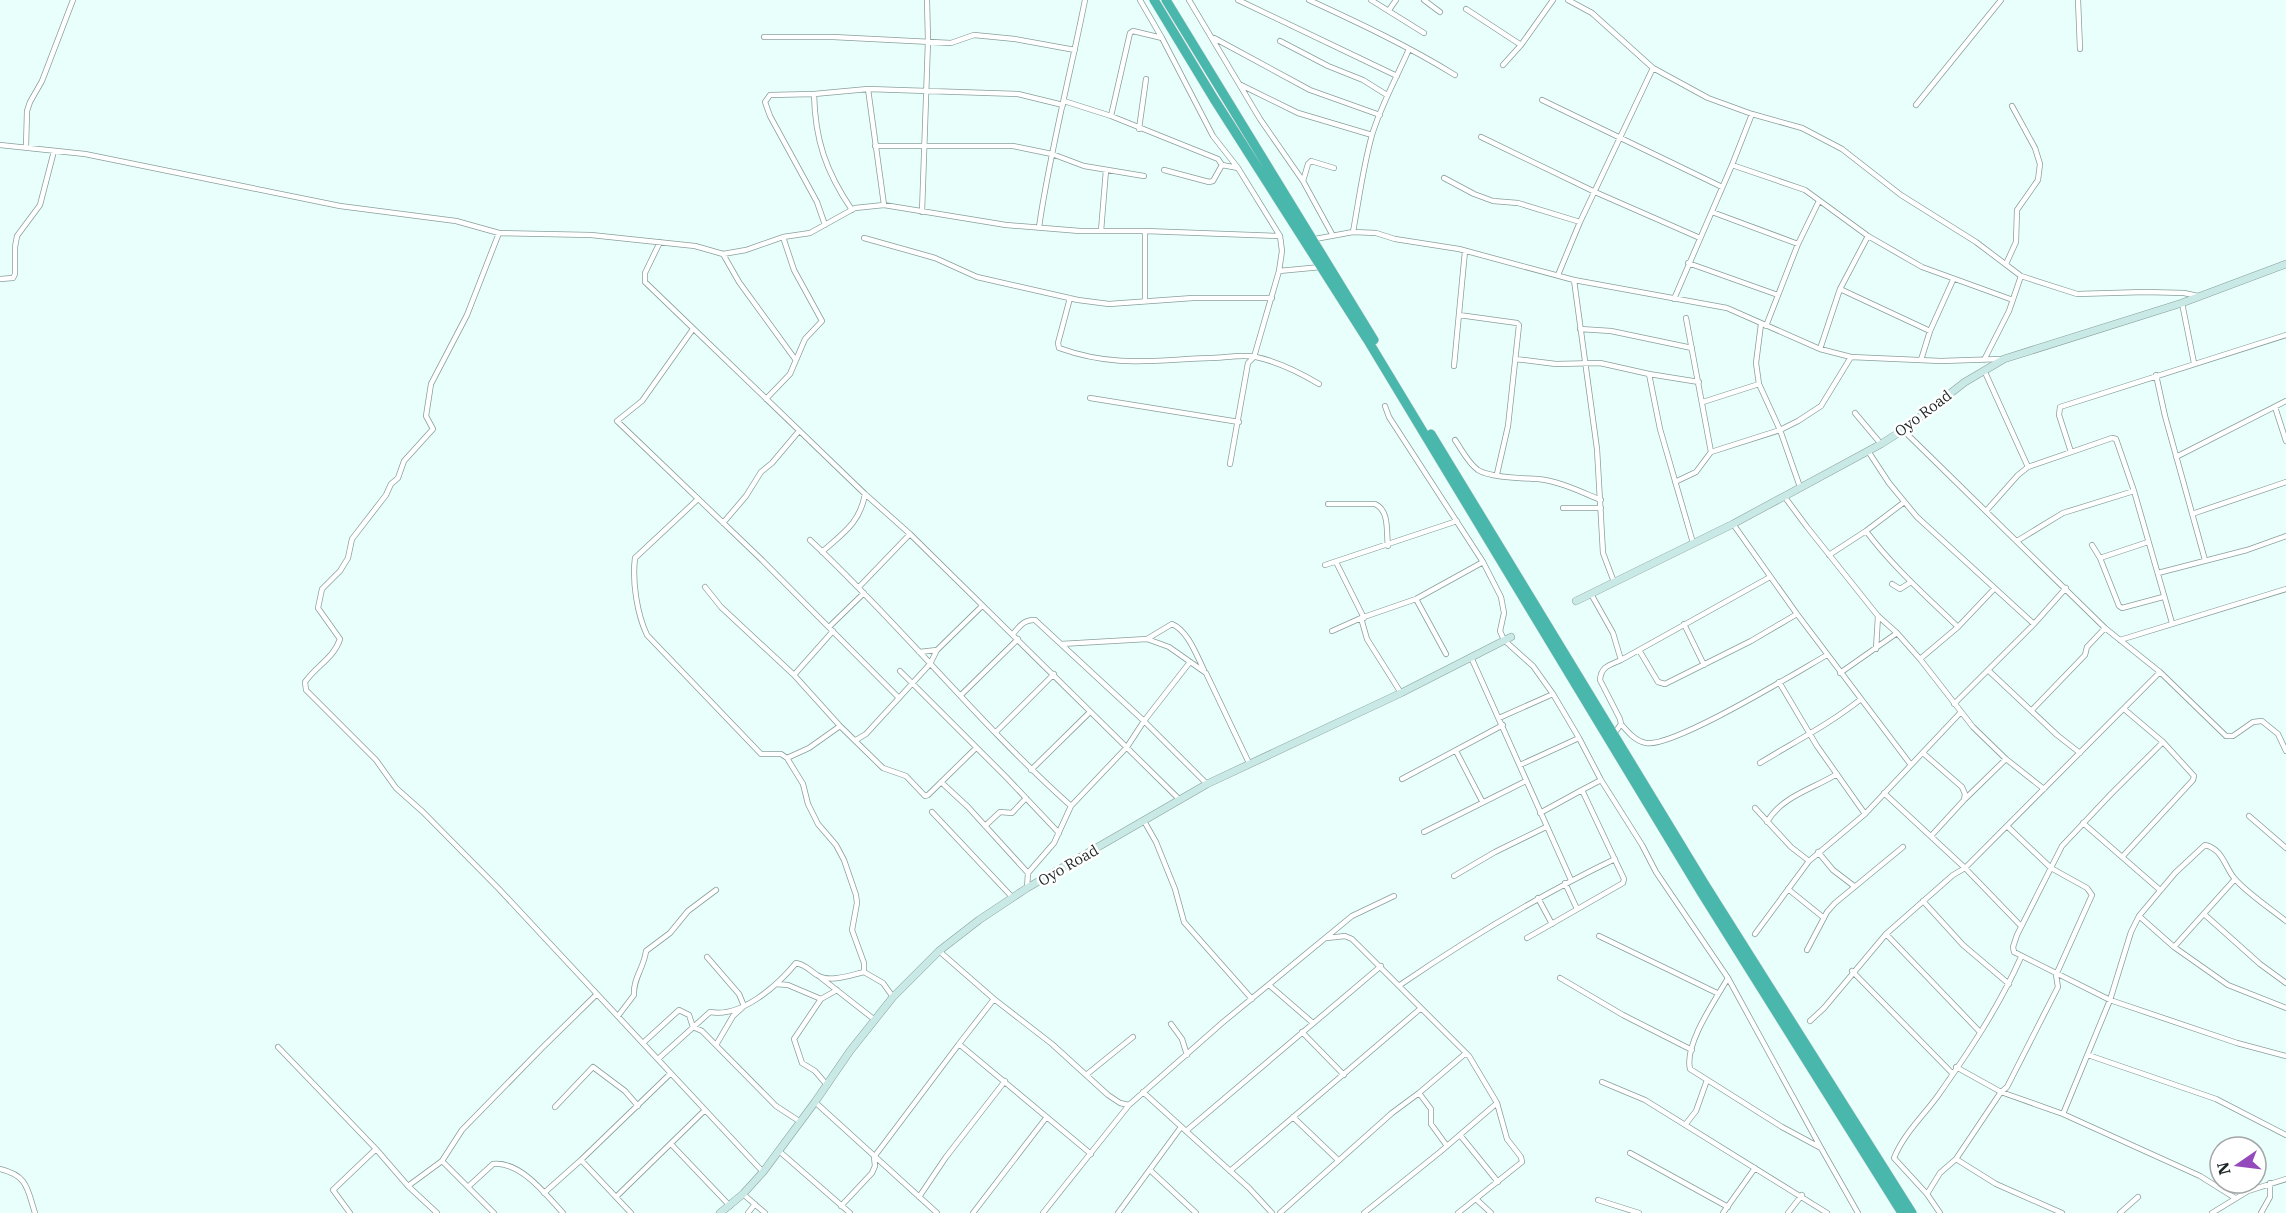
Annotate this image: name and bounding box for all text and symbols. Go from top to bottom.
street label: Oyo Road [1891,385,1955,441]
street label: Oyo Road [1034,840,1102,890]
north arrow [2208,1135,2268,1195]
text: N [2212,1160,2235,1177]

